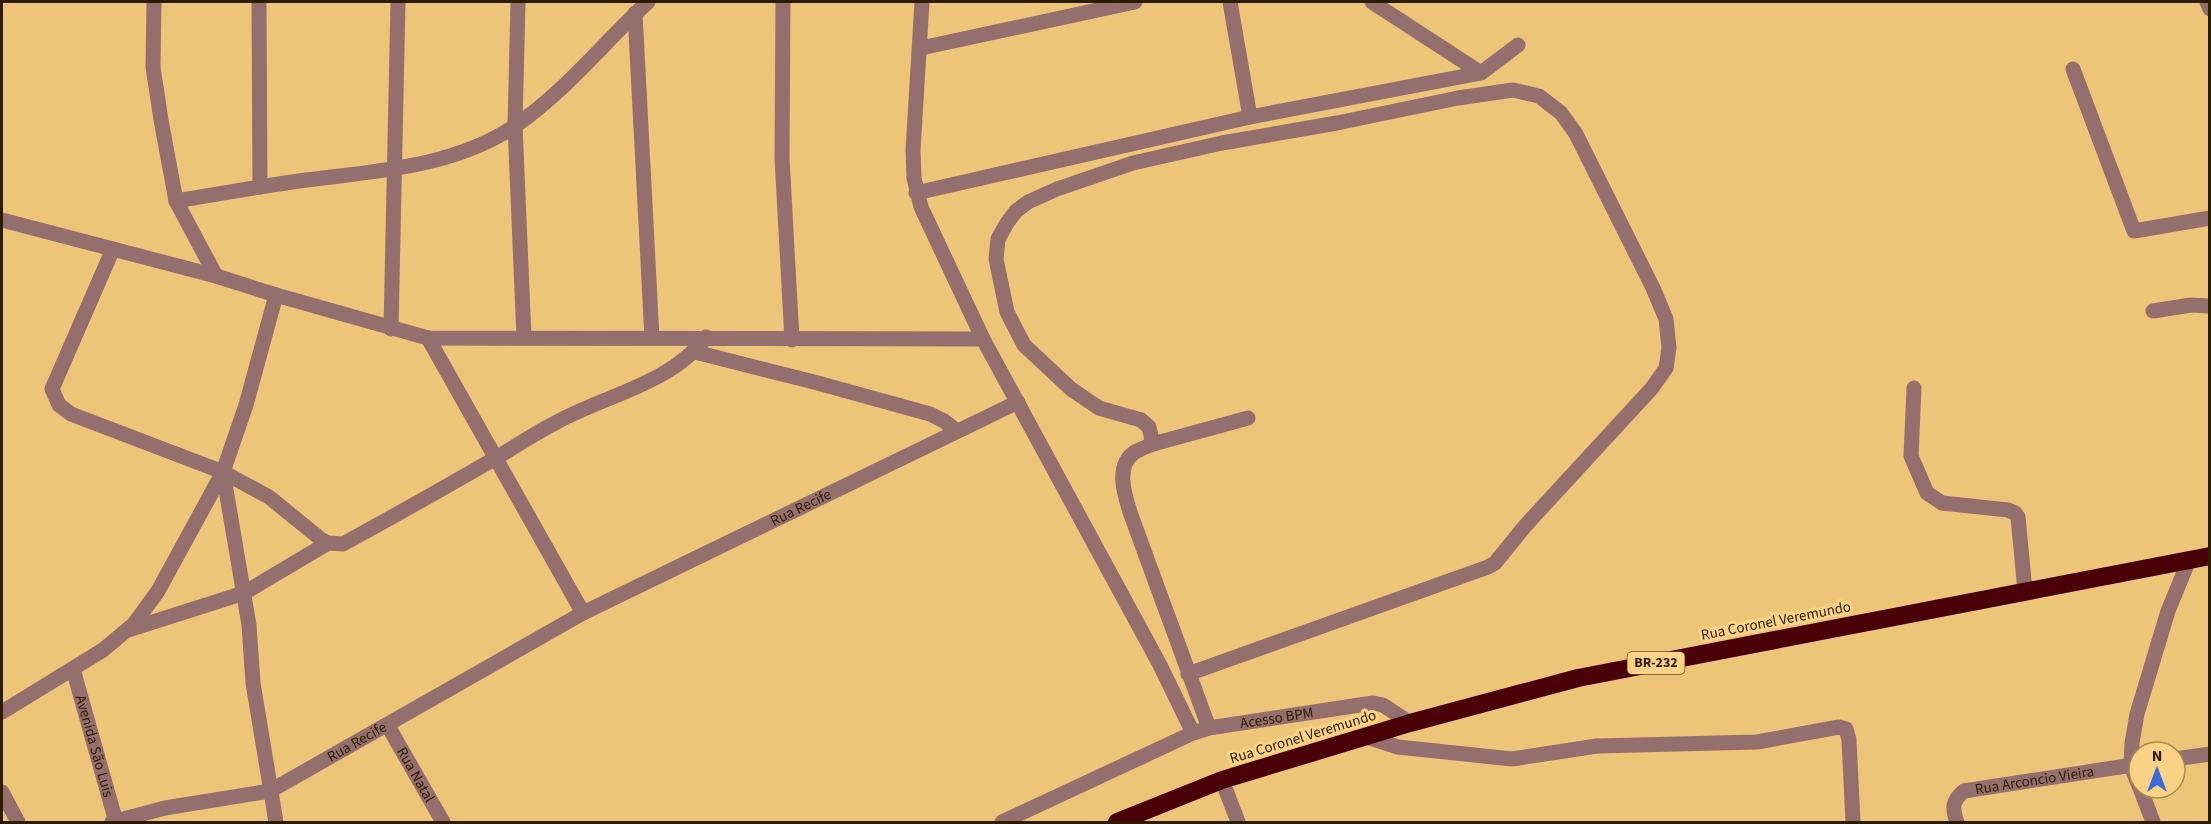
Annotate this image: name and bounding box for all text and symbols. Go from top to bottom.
street label: Rua Recife [767,484,835,531]
street label: Rua Coronel Veremundo [1699,596,1853,646]
road number: BR-232 [1628,652,1684,674]
street label: Avenida São Luis [70,692,119,800]
street label: Acesso BPM [1239,702,1315,734]
street label: Rua Coronel Veremundo [1227,705,1379,769]
street label: Rua Recife [323,716,390,767]
north arrow [2127,740,2187,800]
street label: Rua Natal [392,743,440,806]
text: N [2152,745,2162,767]
street label: Rua Arconcio Vieira [1973,761,2095,800]

